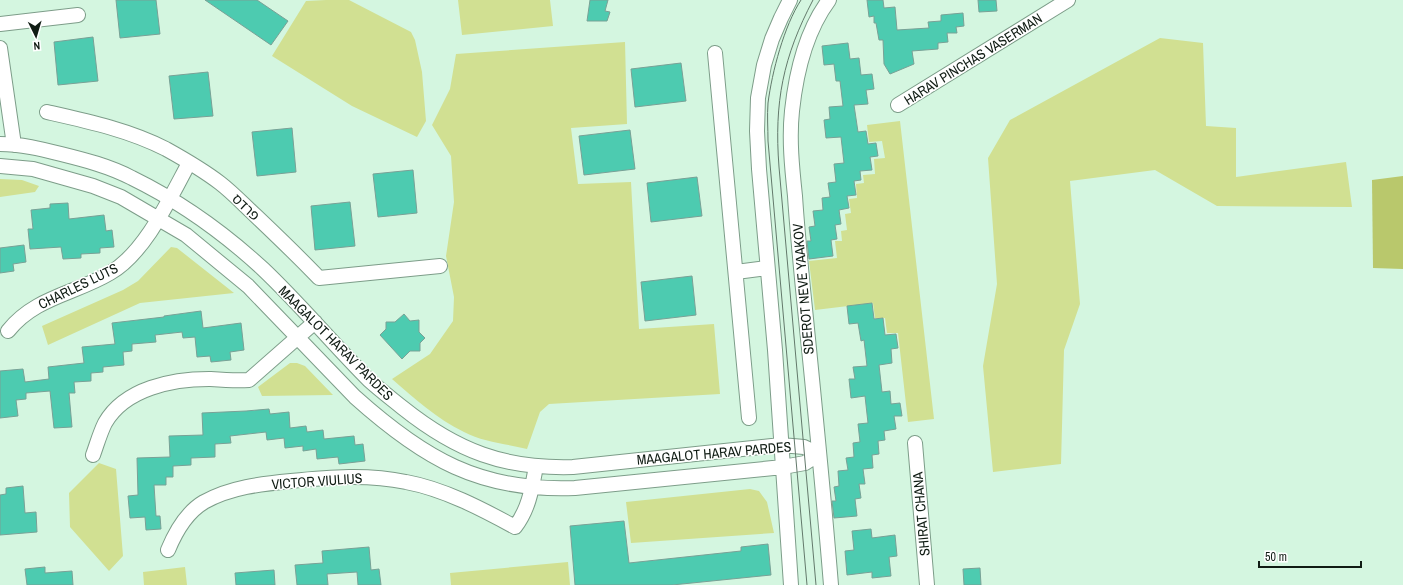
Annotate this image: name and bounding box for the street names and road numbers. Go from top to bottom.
street label: HARAV PINCHAS VASERMAN [901,9,1045,109]
street label: פרדס [228,190,264,224]
street label: SDEROT NEVE YAAKOV [788,222,818,355]
street label: CHARLES LUTS [35,259,121,313]
street label: MAAGALOT HARAV PARDES [275,282,397,404]
street label: MAAGALOT HARAV PARDES [636,437,792,469]
street label: VICTOR VIULIUS [271,469,363,493]
street label: SHIRAT CHANA [908,471,934,557]

